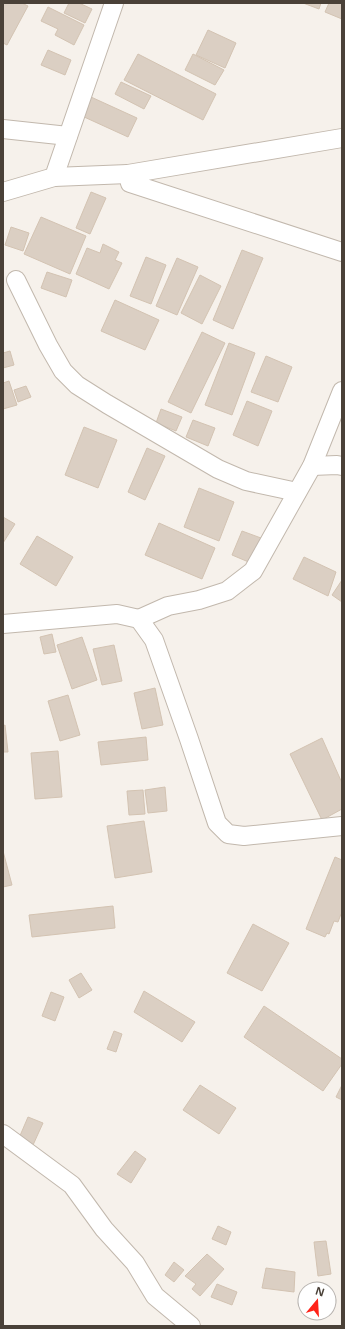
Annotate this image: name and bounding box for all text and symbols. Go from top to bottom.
north arrow [297,1281,337,1321]
text: N [314,1282,327,1300]

